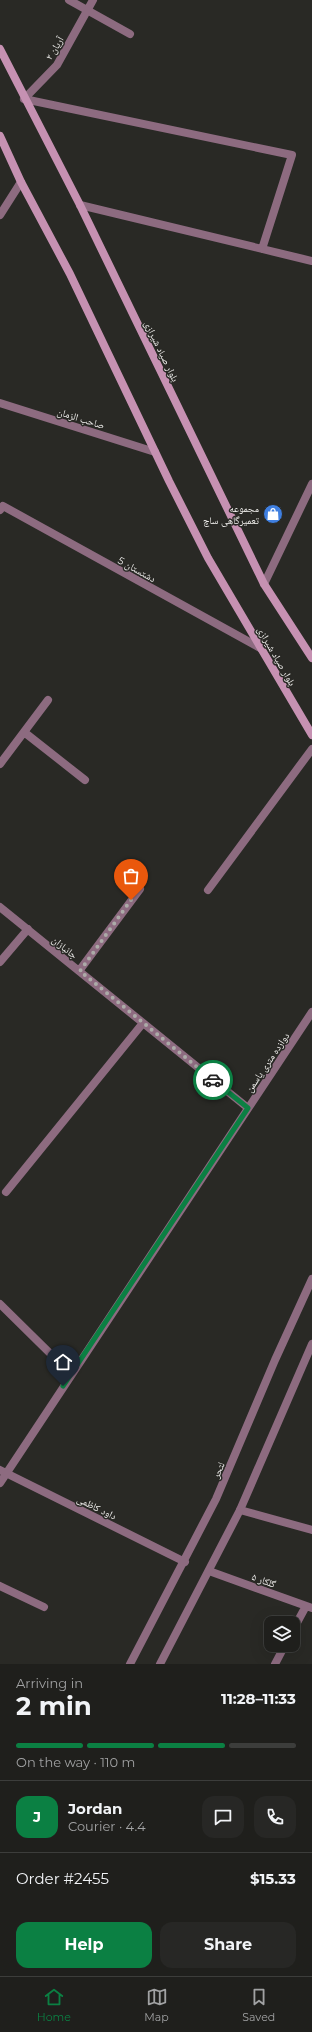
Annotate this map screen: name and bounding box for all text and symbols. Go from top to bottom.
street label: آریان ۲ [42,34,67,62]
street label: بلوار صیاد شیرازی [141,319,182,384]
street label: صاحب الزمان [56,405,106,432]
place label: مجموعه تعمیرگاهی ساچ [203,502,259,527]
shop icon: مجموعه تعمیرگاهی ساچ [262,503,284,525]
street label: دشتستان 5 [116,554,158,585]
street label: بلوار صیاد شیرازی [254,624,299,688]
pin [114,859,148,900]
icon: bag [120,865,142,887]
street label: جانبازان [49,933,81,962]
street label: دوازده متری یاسمن [243,1030,292,1095]
courier [193,1060,233,1100]
icon: car [202,1069,224,1091]
pin [46,1345,80,1386]
icon: home [52,1351,74,1373]
street label: لتحر [209,1460,228,1481]
street label: داود کاظمی [75,1492,119,1523]
street label: گلکار ۵ [250,1570,278,1591]
map controls [264,1616,300,1652]
button: layers [264,1616,300,1652]
text: Arriving in [16,1675,83,1691]
text: 11:28–11:33 [221,1689,296,1708]
text: 2 min [16,1690,92,1722]
text: On the way · 110 m [16,1754,135,1770]
button: chat [202,1796,244,1838]
button: phone [254,1796,296,1838]
text: Jordan [68,1799,122,1818]
text: J [33,1807,41,1826]
text: Courier · 4.4 [68,1818,146,1834]
text: Order #2455 [16,1869,109,1888]
text: $15.33 [250,1869,296,1888]
button: Help [16,1922,152,1968]
button: Share [160,1922,296,1968]
tab: Home [37,1986,71,2024]
tab: Map [144,1986,169,2024]
tab: Saved [242,1986,275,2024]

